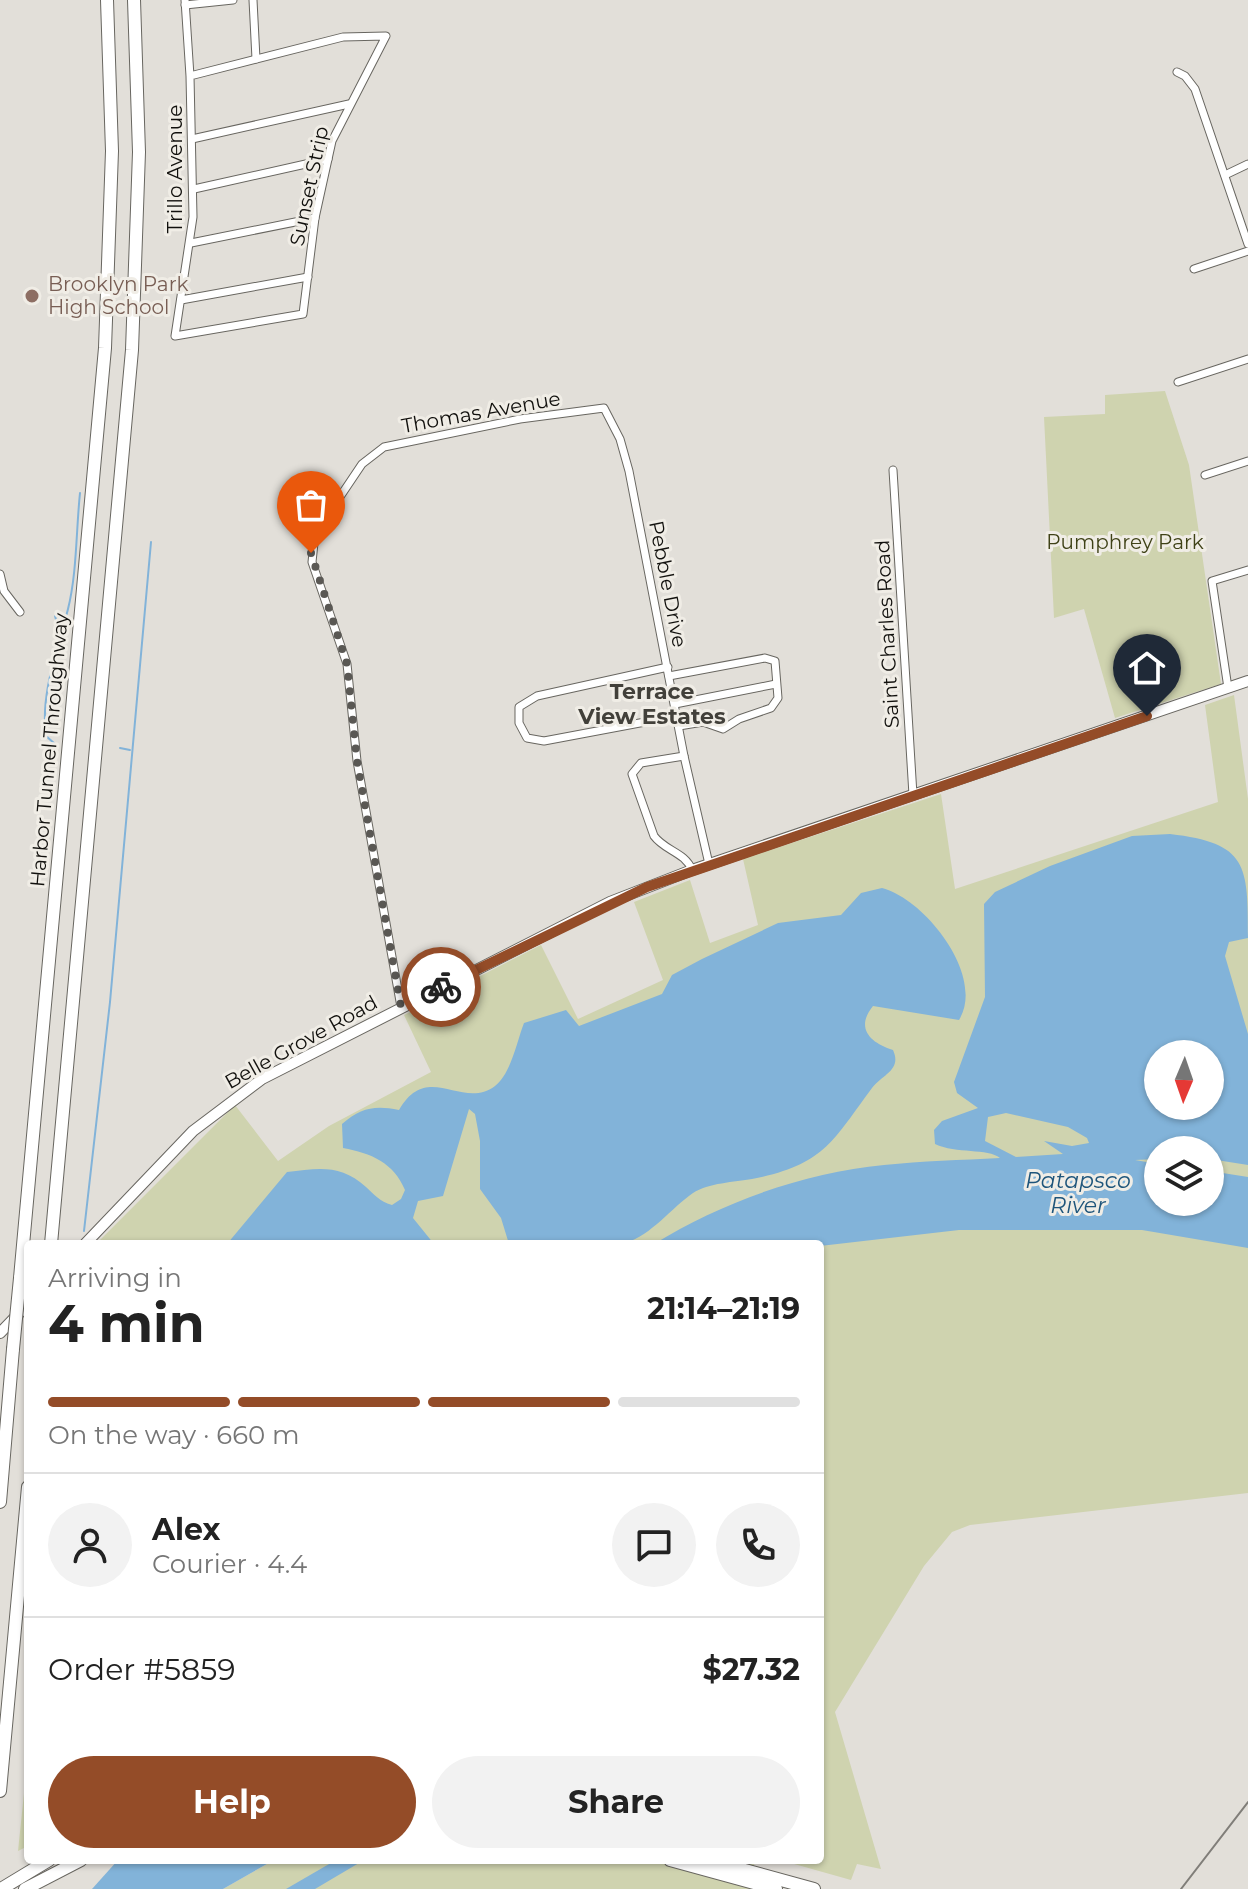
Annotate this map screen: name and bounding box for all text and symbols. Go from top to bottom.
street label: Trillo Avenue [163,105,187,233]
street label: Sunset Strip [285,124,333,248]
place label: Brooklyn Park High School [48,272,189,319]
marker: Brooklyn Park High School [23,287,41,305]
street label: Thomas Avenue [400,386,562,438]
pin [277,471,345,553]
icon: bag [289,483,333,527]
street label: Pebble Drive [644,519,692,649]
park label: Pumphrey Park [1046,530,1204,554]
street label: Saint Charles Road [870,539,904,729]
street label: Harbor Tunnel Throughway [25,612,73,888]
pin [1113,634,1181,716]
icon: home [1125,646,1169,690]
district label: Terrace View Estates [577,678,726,730]
courier [401,947,481,1027]
icon: bike [419,965,463,1009]
street label: Belle Grove Road [220,990,382,1094]
north arrow [1144,1040,1224,1120]
map controls [1144,1040,1224,1216]
button: layers [1144,1136,1224,1216]
water label: Patapsco River [1025,1167,1131,1219]
text: Arriving in [48,1262,182,1294]
text: 21:14–21:19 [647,1290,800,1327]
text: 4 min [48,1292,205,1355]
text: On the way · 660 m [48,1419,300,1451]
button: person [48,1503,132,1587]
button: chat [612,1503,696,1587]
button: phone [716,1503,800,1587]
text: Alex [152,1511,220,1548]
text: Courier · 4.4 [152,1548,307,1580]
text: Order #5859 [48,1651,235,1688]
text: $27.32 [703,1651,800,1688]
button: Help [48,1756,416,1848]
button: Share [432,1756,800,1848]

